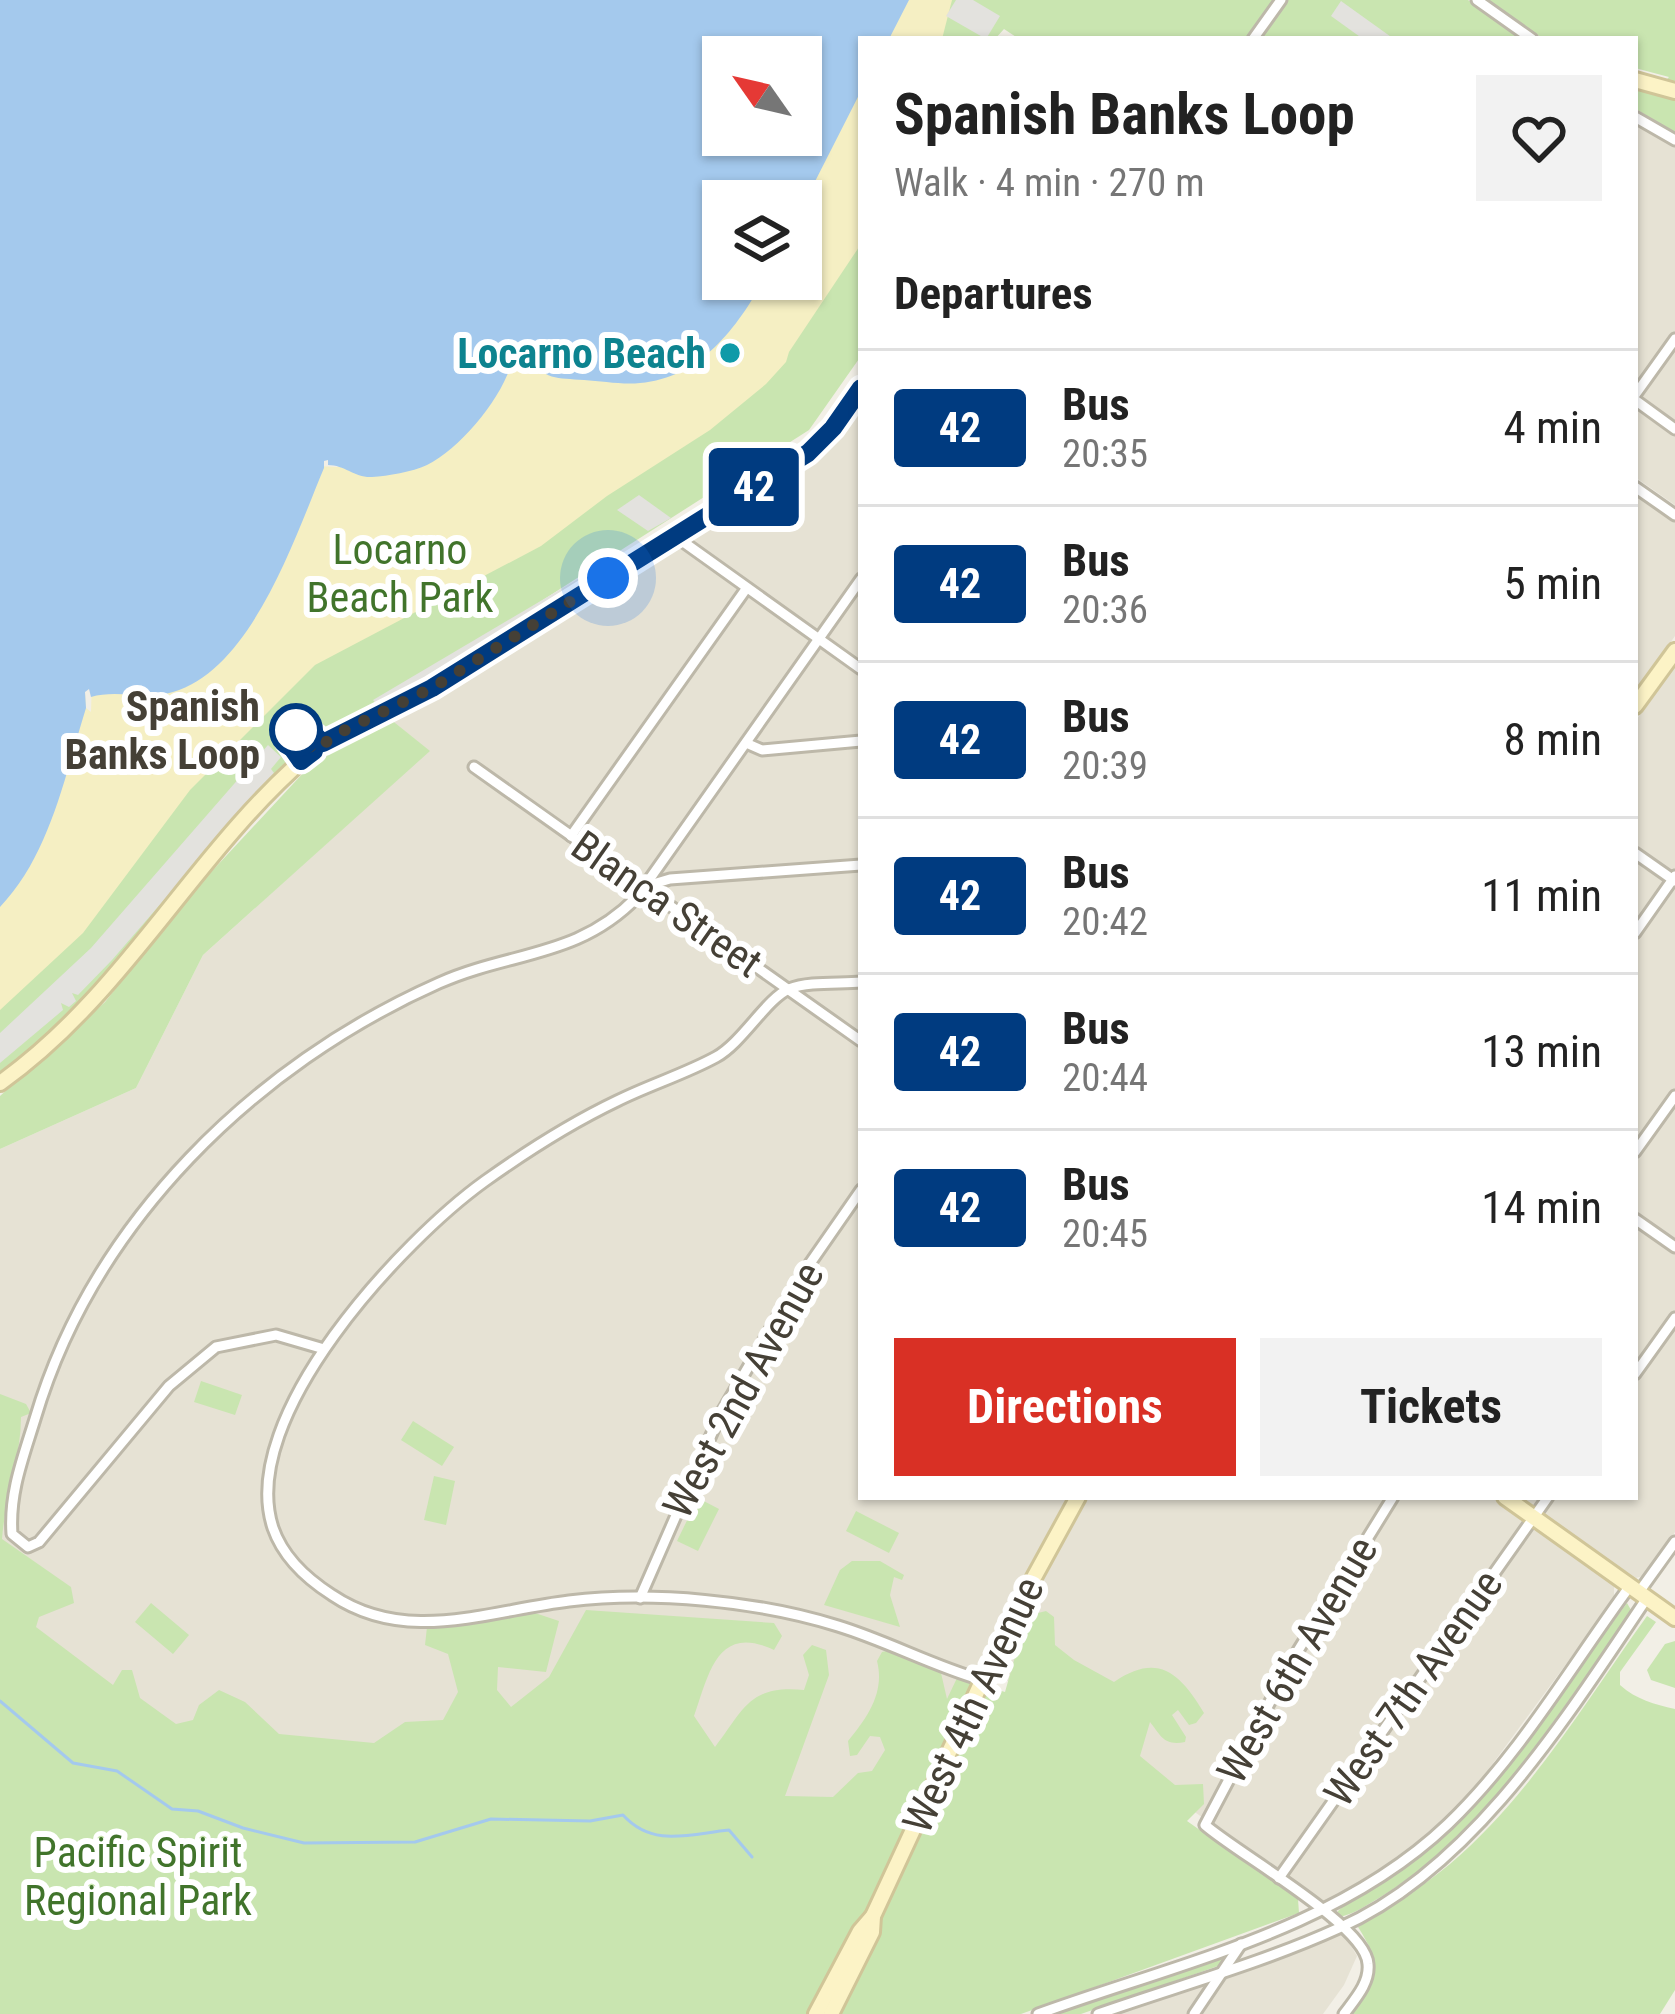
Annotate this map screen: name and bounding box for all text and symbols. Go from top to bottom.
north arrow [702,36,822,156]
map controls [702,36,822,300]
button: heart [1476,75,1602,201]
text: Spanish Banks Loop [894,81,1355,148]
text: Walk · 4 min · 270 m [894,160,1205,206]
button: layers [702,180,822,300]
text: Departures [894,267,1093,320]
place label: Locarno Beach [457,329,706,378]
marker: Locarno Beach [717,340,743,366]
text: Bus [1062,378,1130,431]
text: 4 min [1503,401,1602,454]
text: 42 [939,403,981,452]
text: 20:35 [1062,431,1148,477]
line badge: 42 [700,448,808,526]
text: 42 [733,462,775,511]
park label: Locarno Beach Park [307,525,494,622]
text: Bus [1062,534,1130,587]
your location [578,548,638,608]
text: 5 min [1503,557,1602,610]
text: 42 [939,559,981,608]
text: 20:36 [1062,587,1148,633]
place label: Spanish Banks Loop [64,682,260,779]
text: Bus [1062,690,1130,743]
marker: Spanish Banks Loop [271,705,321,755]
text: 8 min [1503,713,1602,766]
text: 42 [939,715,981,764]
text: 20:39 [1062,743,1148,789]
street label: Blanca Street [563,821,771,987]
text: Bus [1062,846,1130,899]
text: 11 min [1481,869,1602,922]
text: 42 [939,871,981,920]
text: 20:42 [1062,899,1148,945]
text: Bus [1062,1002,1130,1055]
text: 13 min [1481,1025,1602,1078]
text: 42 [939,1027,981,1076]
text: 20:44 [1062,1055,1148,1101]
text: Bus [1062,1158,1130,1211]
text: 14 min [1481,1181,1602,1234]
text: 42 [939,1183,981,1232]
text: 20:45 [1062,1211,1148,1257]
street label: West 2nd Avenue [653,1254,833,1526]
button: Directions [894,1338,1236,1476]
button: Tickets [1260,1338,1602,1476]
street label: West 6th Avenue [1207,1528,1387,1792]
street label: West 7th Avenue [1314,1561,1512,1815]
street label: West 4th Avenue [892,1569,1054,1841]
park label: Pacific Spirit Regional Park [24,1828,252,1925]

